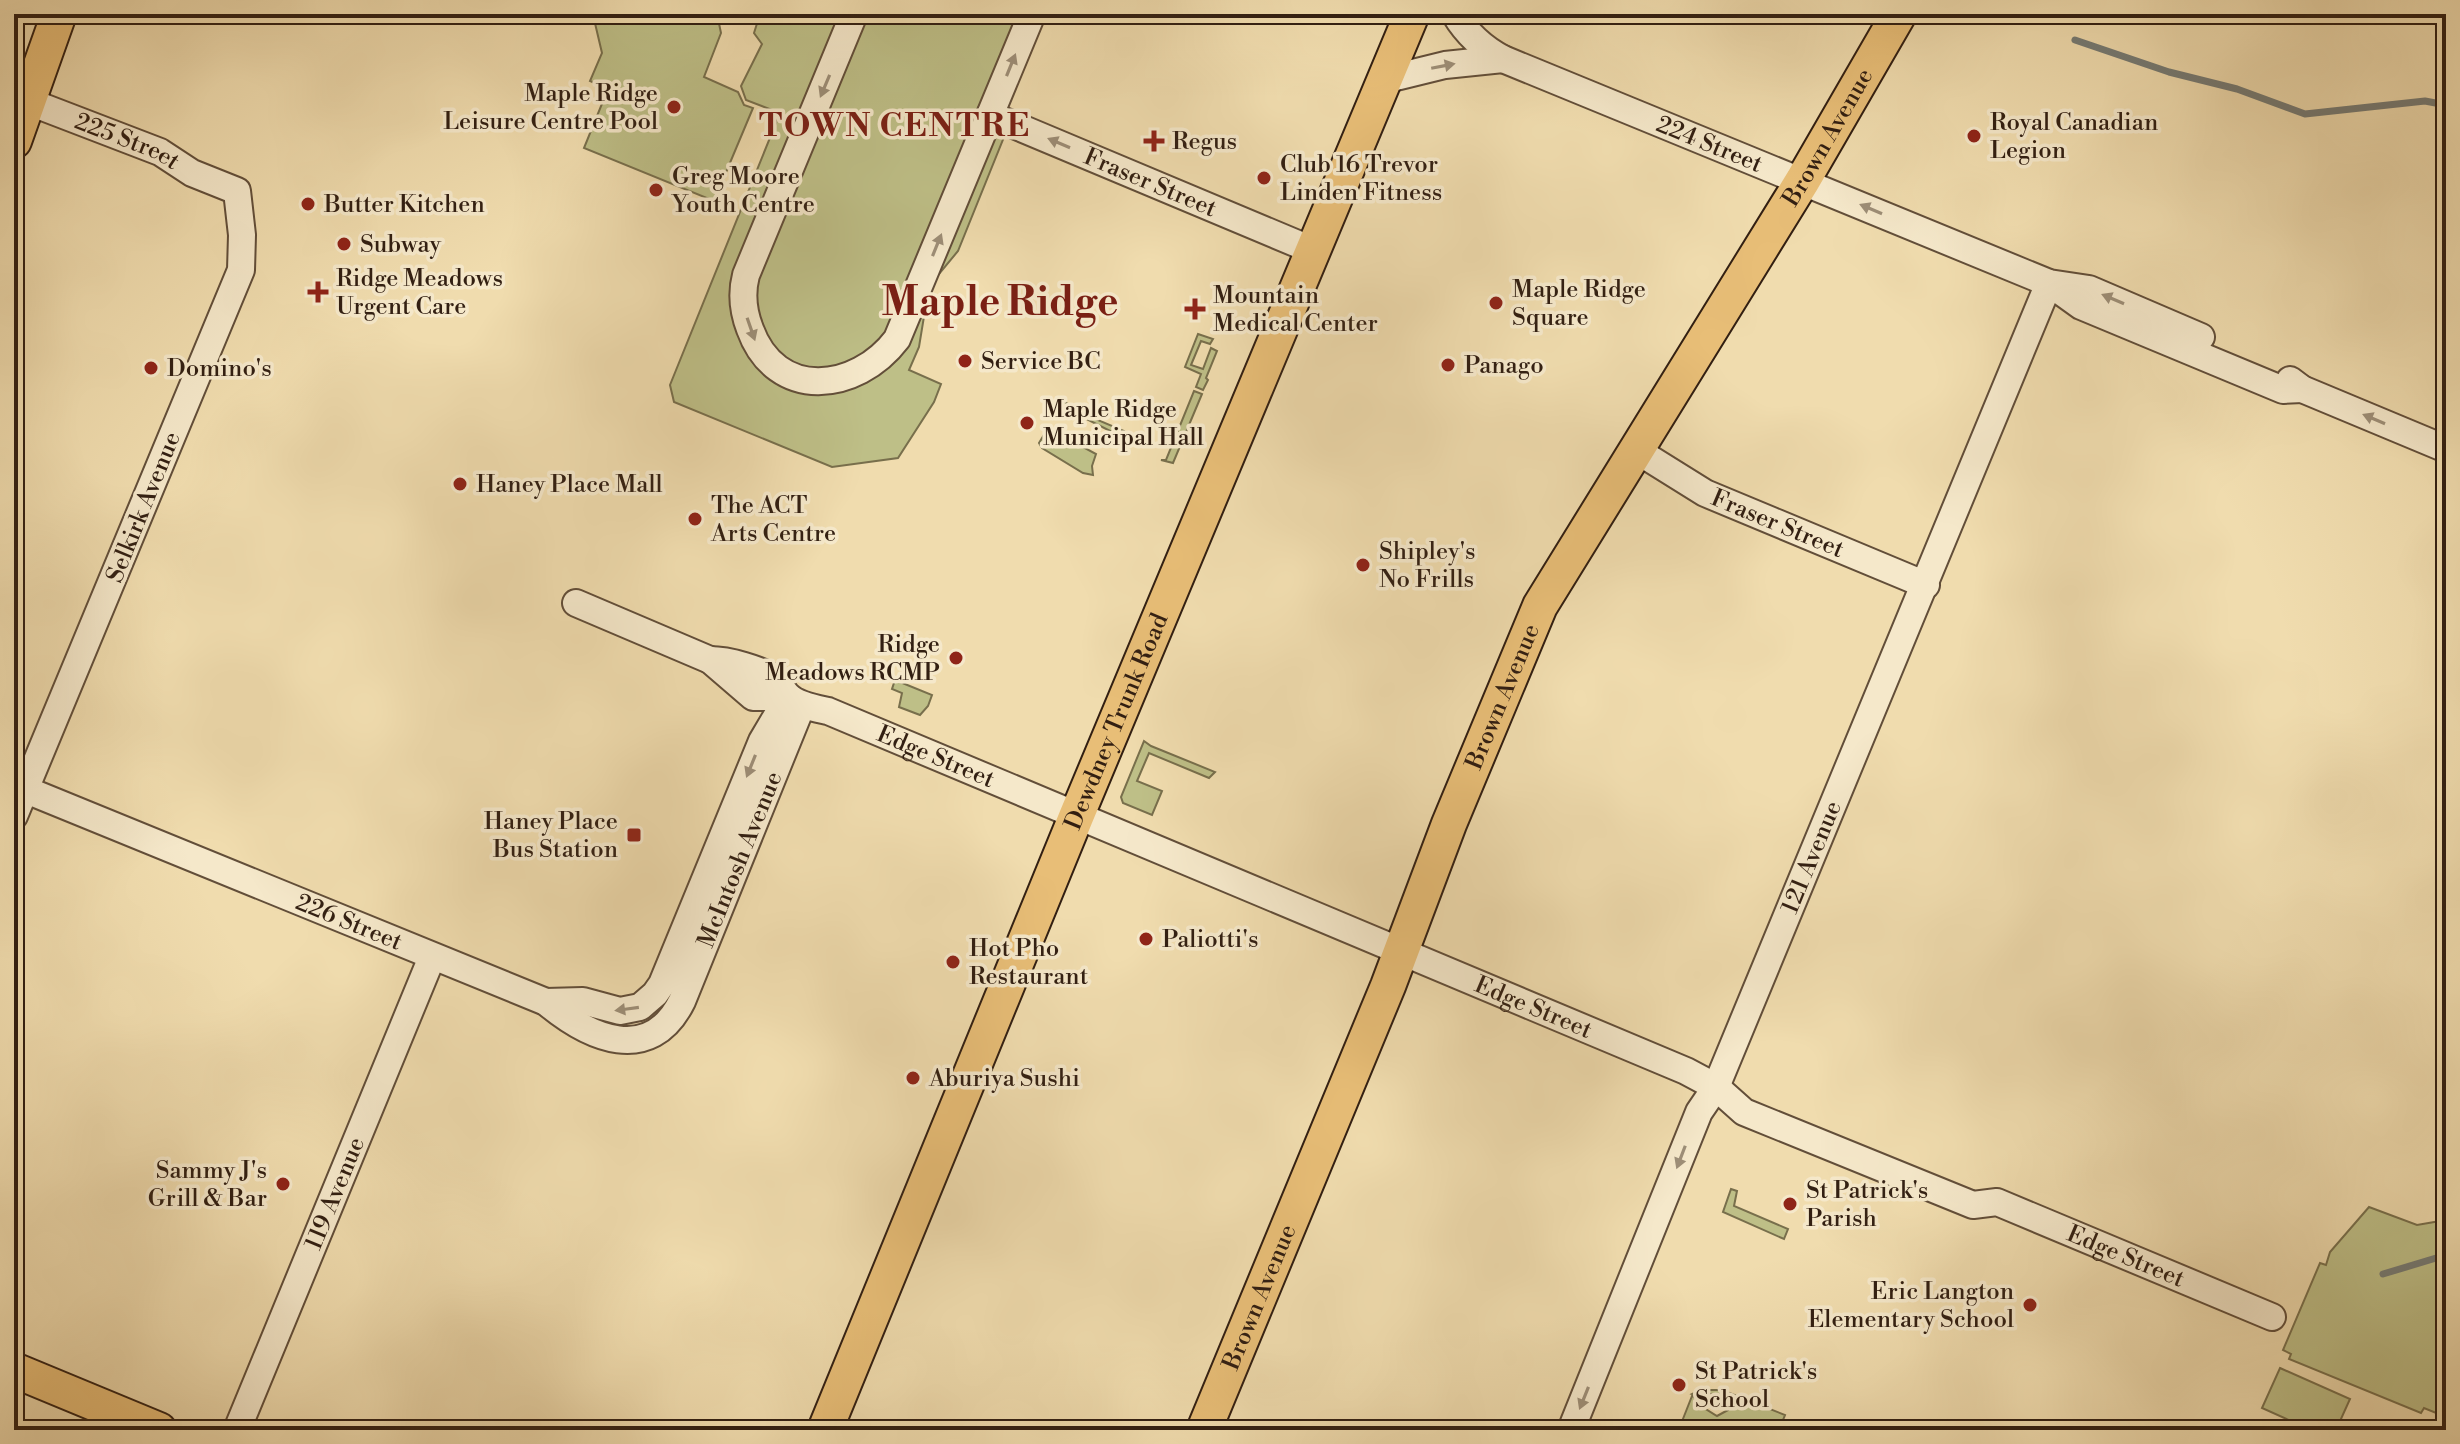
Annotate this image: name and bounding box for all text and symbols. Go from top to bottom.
one-way arrow [1005,53,1018,77]
one-way arrow [1431,59,1456,72]
street label: Brown Avenue [1776,63,1880,213]
one-way arrow [818,74,831,98]
place label: Maple Ridge Leisure Centre Pool [443,79,658,137]
marker: Maple Ridge Leisure Centre Pool [665,98,683,116]
district label: TOWN CENTRE [759,106,1031,146]
street label: 225 Street [70,107,186,177]
place label: Royal Canadian Legion [1990,108,2158,166]
street label: 224 Street [1652,110,1767,180]
place label: Regus [1172,127,1237,157]
marker: Royal Canadian Legion [1965,127,1983,145]
marker: Regus [1143,130,1165,152]
one-way arrow [1047,137,1071,150]
street label: Fraser Street [1079,142,1221,225]
place label: Club 16 Trevor Linden Fitness [1280,150,1442,208]
place label: Greg Moore Youth Centre [670,162,815,220]
marker: Club 16 Trevor Linden Fitness [1255,169,1273,187]
marker: Greg Moore Youth Centre [647,181,665,199]
place label: Butter Kitchen [323,190,485,220]
marker: Butter Kitchen [299,195,317,213]
one-way arrow [1859,202,1883,215]
place label: Subway [360,230,442,260]
one-way arrow [931,233,944,257]
marker: Subway [335,235,353,253]
place label: Ridge Meadows Urgent Care [336,264,503,322]
place label: Maple Ridge Square [1512,275,1646,333]
district label: Maple Ridge [882,278,1118,328]
marker: Ridge Meadows Urgent Care [307,281,329,303]
place label: Mountain Medical Center [1213,281,1378,339]
one-way arrow [2102,292,2125,306]
marker: Maple Ridge Square [1487,294,1505,312]
marker: Mountain Medical Center [1184,298,1206,320]
one-way arrow [745,317,757,341]
place label: Service BC [981,347,1101,377]
place label: Panago [1464,351,1544,381]
marker: Service BC [956,352,974,370]
place label: Domino's [167,354,272,384]
marker: Panago [1439,356,1457,374]
marker: Domino's [142,359,160,377]
place label: Maple Ridge Municipal Hall [1043,395,1204,453]
one-way arrow [2362,413,2386,426]
marker: Maple Ridge Municipal Hall [1018,414,1036,432]
street label: Selkirk Avenue [100,428,188,587]
place label: Haney Place Mall [476,470,663,500]
marker: Haney Place Mall [451,475,469,493]
street label: Fraser Street [1706,483,1849,565]
place label: The ACT Arts Centre [710,491,836,549]
marker: The ACT Arts Centre [686,510,704,528]
place label: Shipley's No Frills [1379,537,1476,595]
marker: Shipley's No Frills [1354,556,1372,574]
street label: Dewdney Trunk Road [1058,609,1176,835]
street label: Brown Avenue [1459,620,1547,775]
place label: Ridge Meadows RCMP [765,630,940,688]
marker: Ridge Meadows RCMP [947,649,965,667]
street label: Edge Street [872,719,999,795]
one-way arrow [745,754,758,778]
street label: McIntosh Avenue [691,767,789,952]
street label: 121 Avenue [1776,797,1849,918]
place label: Haney Place Bus Station [484,807,618,865]
marker: Haney Place Bus Station [625,826,643,844]
street label: 226 Street [291,888,407,958]
place label: Paliotti's [1162,925,1258,955]
marker: Paliotti's [1137,930,1155,948]
place label: Hot Pho Restaurant [969,934,1089,992]
marker: Hot Pho Restaurant [944,953,962,971]
street label: Edge Street [1470,970,1597,1046]
one-way arrow [614,1003,639,1016]
place label: Aburiya Sushi [928,1064,1080,1094]
marker: Aburiya Sushi [904,1069,922,1087]
street label: 119 Avenue [299,1133,372,1255]
one-way arrow [1675,1145,1688,1169]
place label: Sammy J's Grill & Bar [148,1156,267,1214]
marker: Sammy J's Grill & Bar [274,1175,292,1193]
place label: St Patrick's Parish [1806,1176,1928,1234]
marker: St Patrick's Parish [1781,1195,1799,1213]
street label: Edge Street [2062,1219,2189,1295]
street label: Brown Avenue [1216,1220,1304,1376]
place label: Eric Langton Elementary School [1808,1277,2014,1335]
marker: Eric Langton Elementary School [2021,1296,2039,1314]
place label: St Patrick's School [1695,1357,1817,1415]
marker: St Patrick's School [1670,1376,1688,1394]
one-way arrow [1577,1386,1590,1410]

